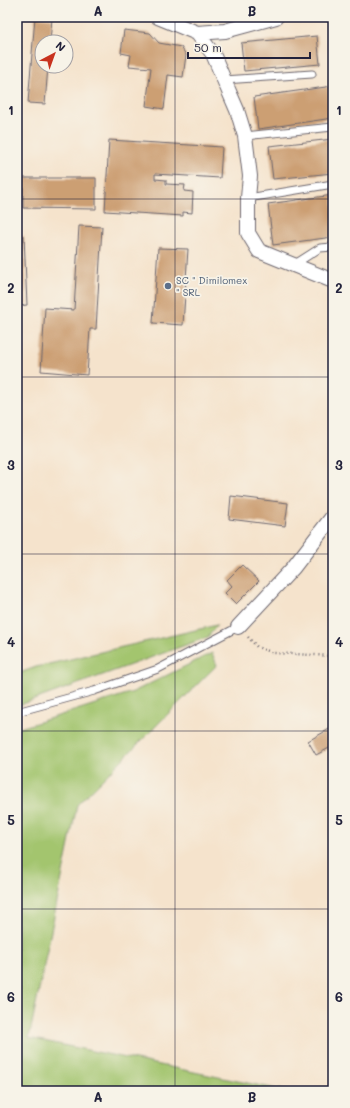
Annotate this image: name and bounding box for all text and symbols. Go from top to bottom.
text: A [93,2,103,19]
text: B [248,2,257,19]
north arrow [34,34,74,74]
scale bar [188,34,310,60]
text: N [53,38,69,54]
text: 50 m [194,39,222,55]
text: 1 [8,101,14,118]
text: 1 [336,101,342,118]
place label: SC " Dimilomex " SRL [176,273,247,299]
text: 2 [7,279,15,296]
text: 2 [335,279,343,296]
marker: SC " Dimilomex " SRL [163,281,173,291]
text: 3 [7,456,15,473]
text: 3 [335,456,343,473]
text: 4 [7,633,15,650]
text: 4 [335,633,343,650]
text: 5 [7,811,15,828]
text: 5 [335,811,343,828]
text: 6 [7,988,15,1005]
text: 6 [335,988,343,1005]
text: A [93,1088,103,1105]
text: B [248,1088,257,1105]

